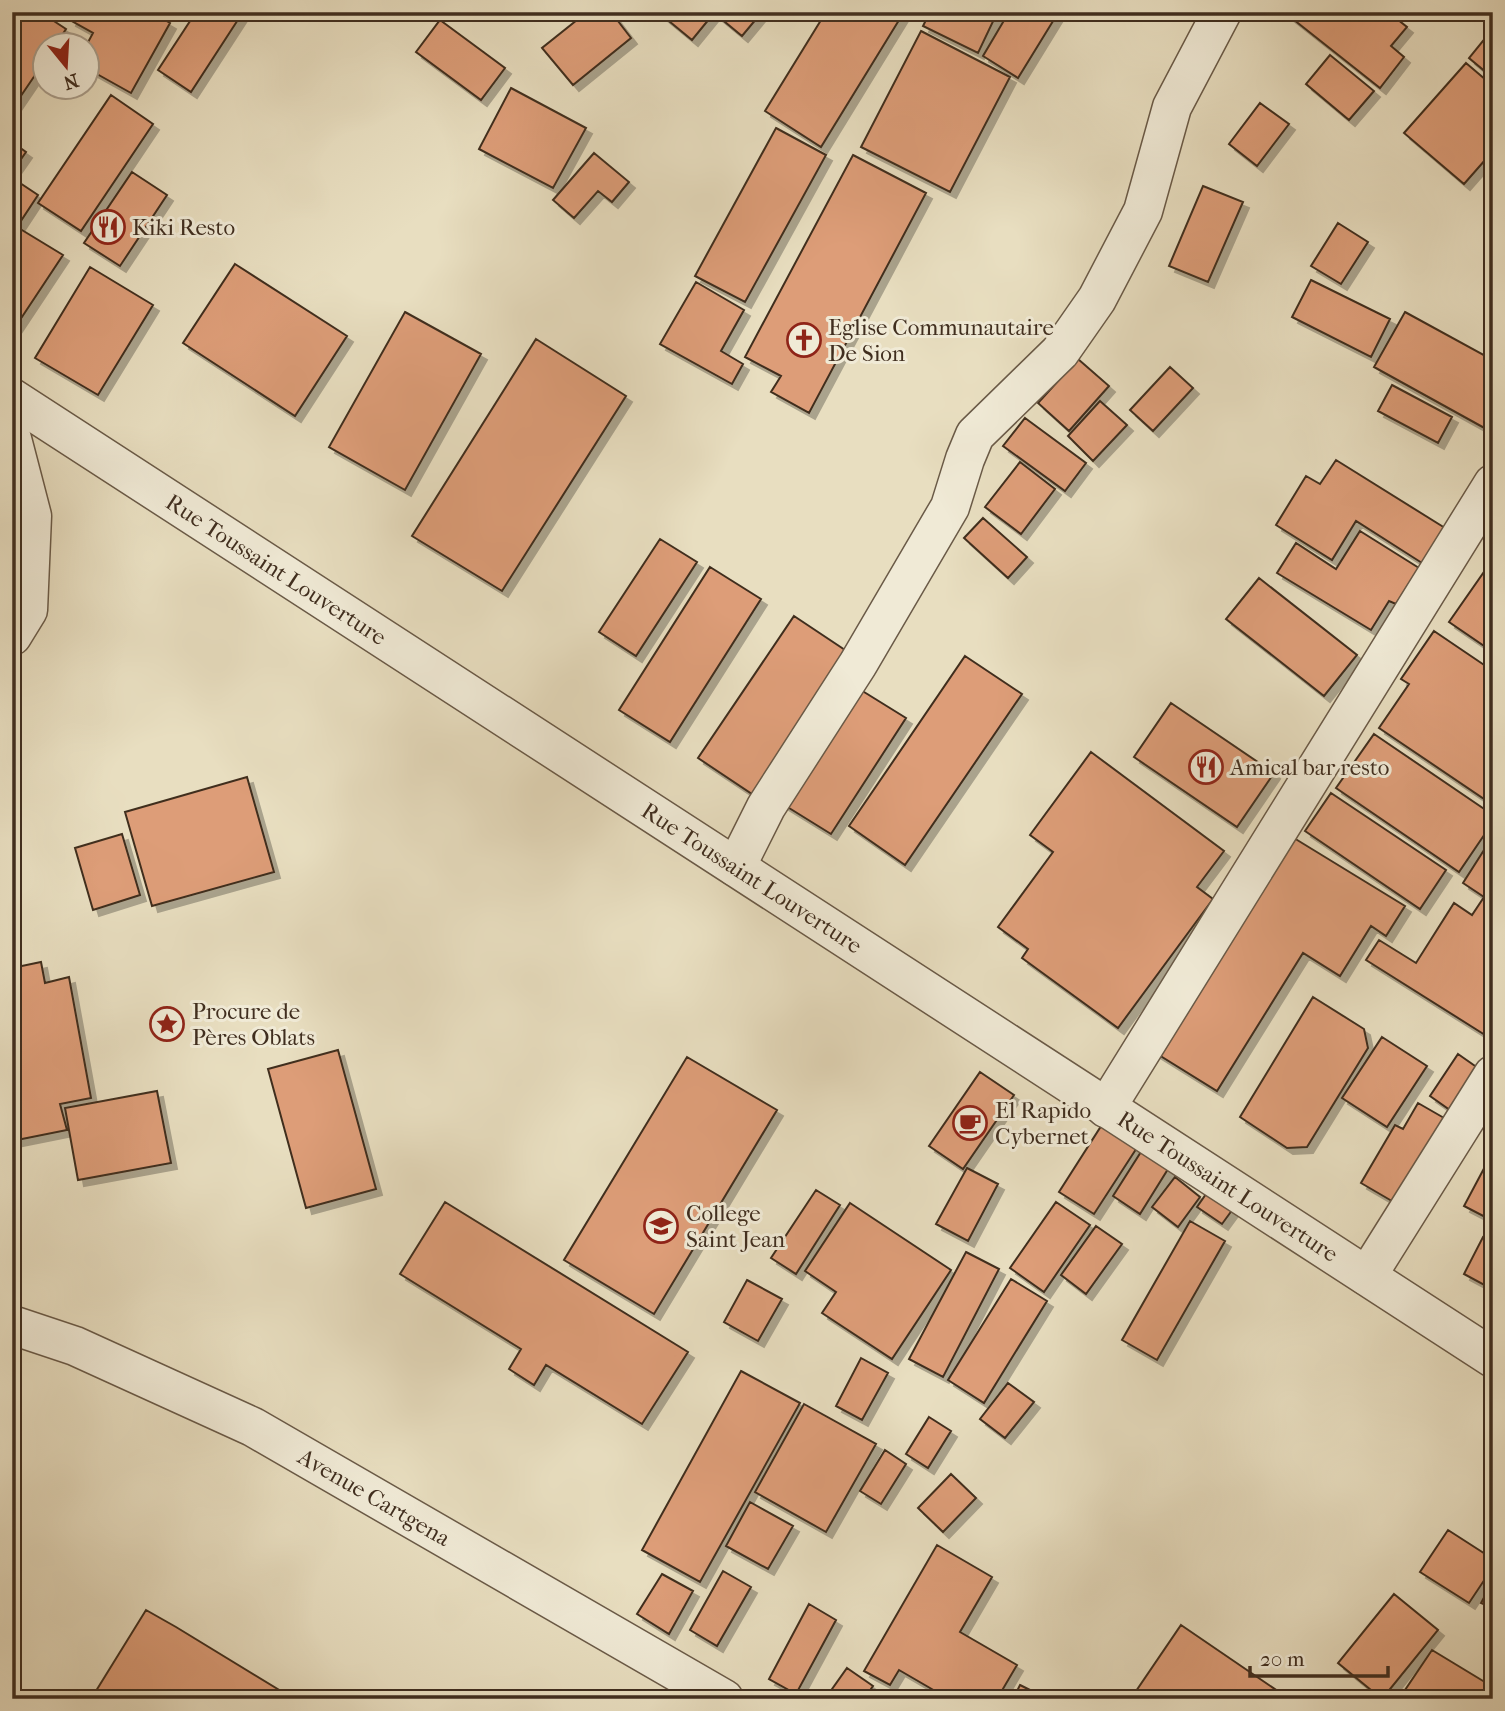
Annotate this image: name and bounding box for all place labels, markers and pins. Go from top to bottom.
restaurant icon: Kiki Resto [89,208,127,246]
place label: Kiki Resto [132,214,235,241]
place label: Eglise Communautaire De Sion [828,314,1054,367]
church icon: Eglise Communautaire De Sion [785,321,823,359]
restaurant icon: Amical bar resto [1187,748,1225,786]
place label: Amical bar resto [1229,754,1390,781]
place label: Procure de Pères Oblats [192,998,315,1051]
place icon: Procure de Pères Oblats [148,1005,186,1043]
place label: El Rapido Cybernet [995,1097,1091,1150]
cafe icon: El Rapido Cybernet [951,1104,989,1142]
place label: College Saint Jean [686,1200,786,1253]
school or university icon: College Saint Jean [642,1207,680,1245]

